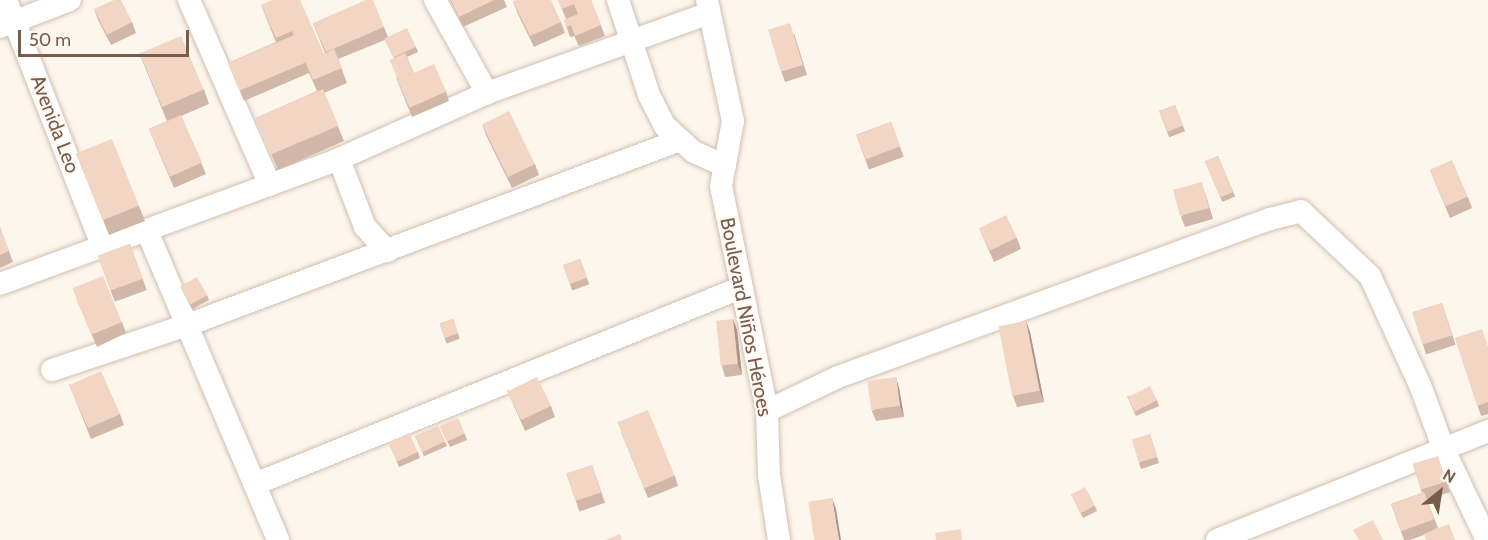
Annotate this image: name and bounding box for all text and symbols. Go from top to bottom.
scale bar [21,18,192,56]
text: 50 m [29,29,71,51]
street label: Avenida Leo [25,72,85,176]
street label: Boulevard Niños Héroes [715,216,777,418]
north arrow [1410,462,1470,522]
text: N [1440,465,1459,487]

